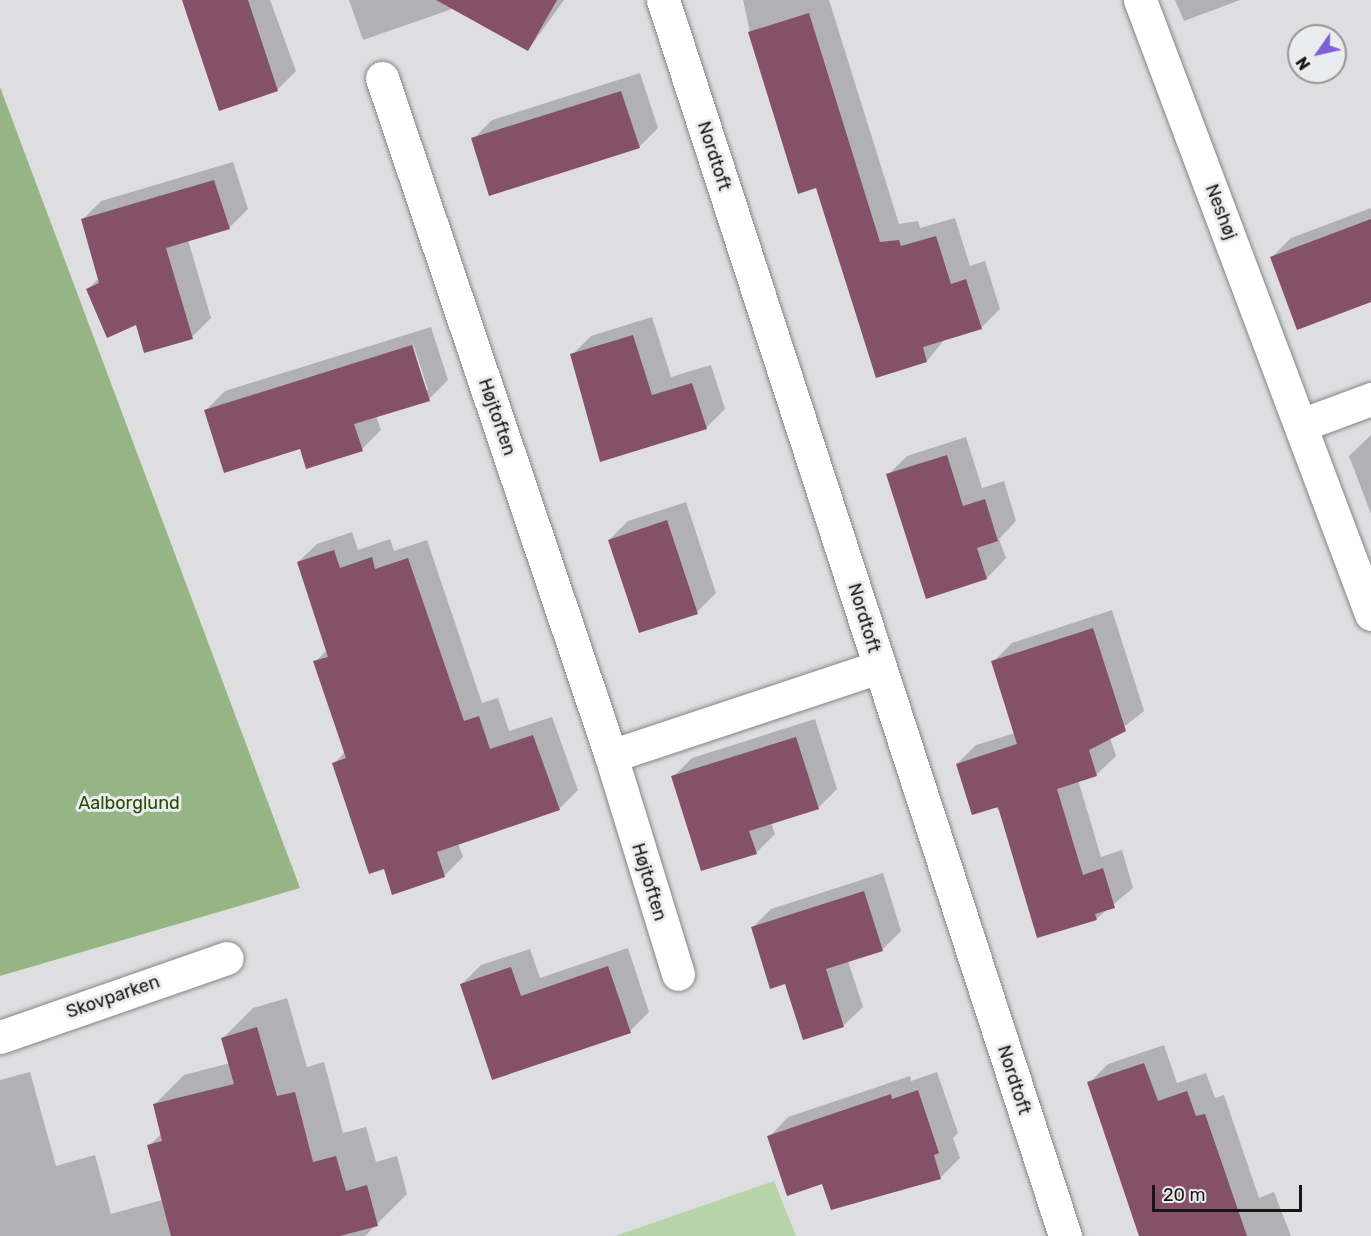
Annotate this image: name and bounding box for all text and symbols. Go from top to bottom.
north arrow [1287,24,1347,84]
text: N [1292,53,1314,73]
street label: Nordtoft [693,119,735,193]
street label: Neshøj [1201,181,1241,243]
street label: Højtoften [474,376,520,458]
street label: Nordtoft [843,581,885,655]
park label: Aalborglund [78,792,180,814]
street label: Højtoften [627,841,671,923]
street label: Skovparken [63,971,163,1023]
street label: Nordtoft [993,1043,1035,1117]
scale bar [1155,1173,1305,1211]
text: 20 m [1163,1184,1205,1206]

